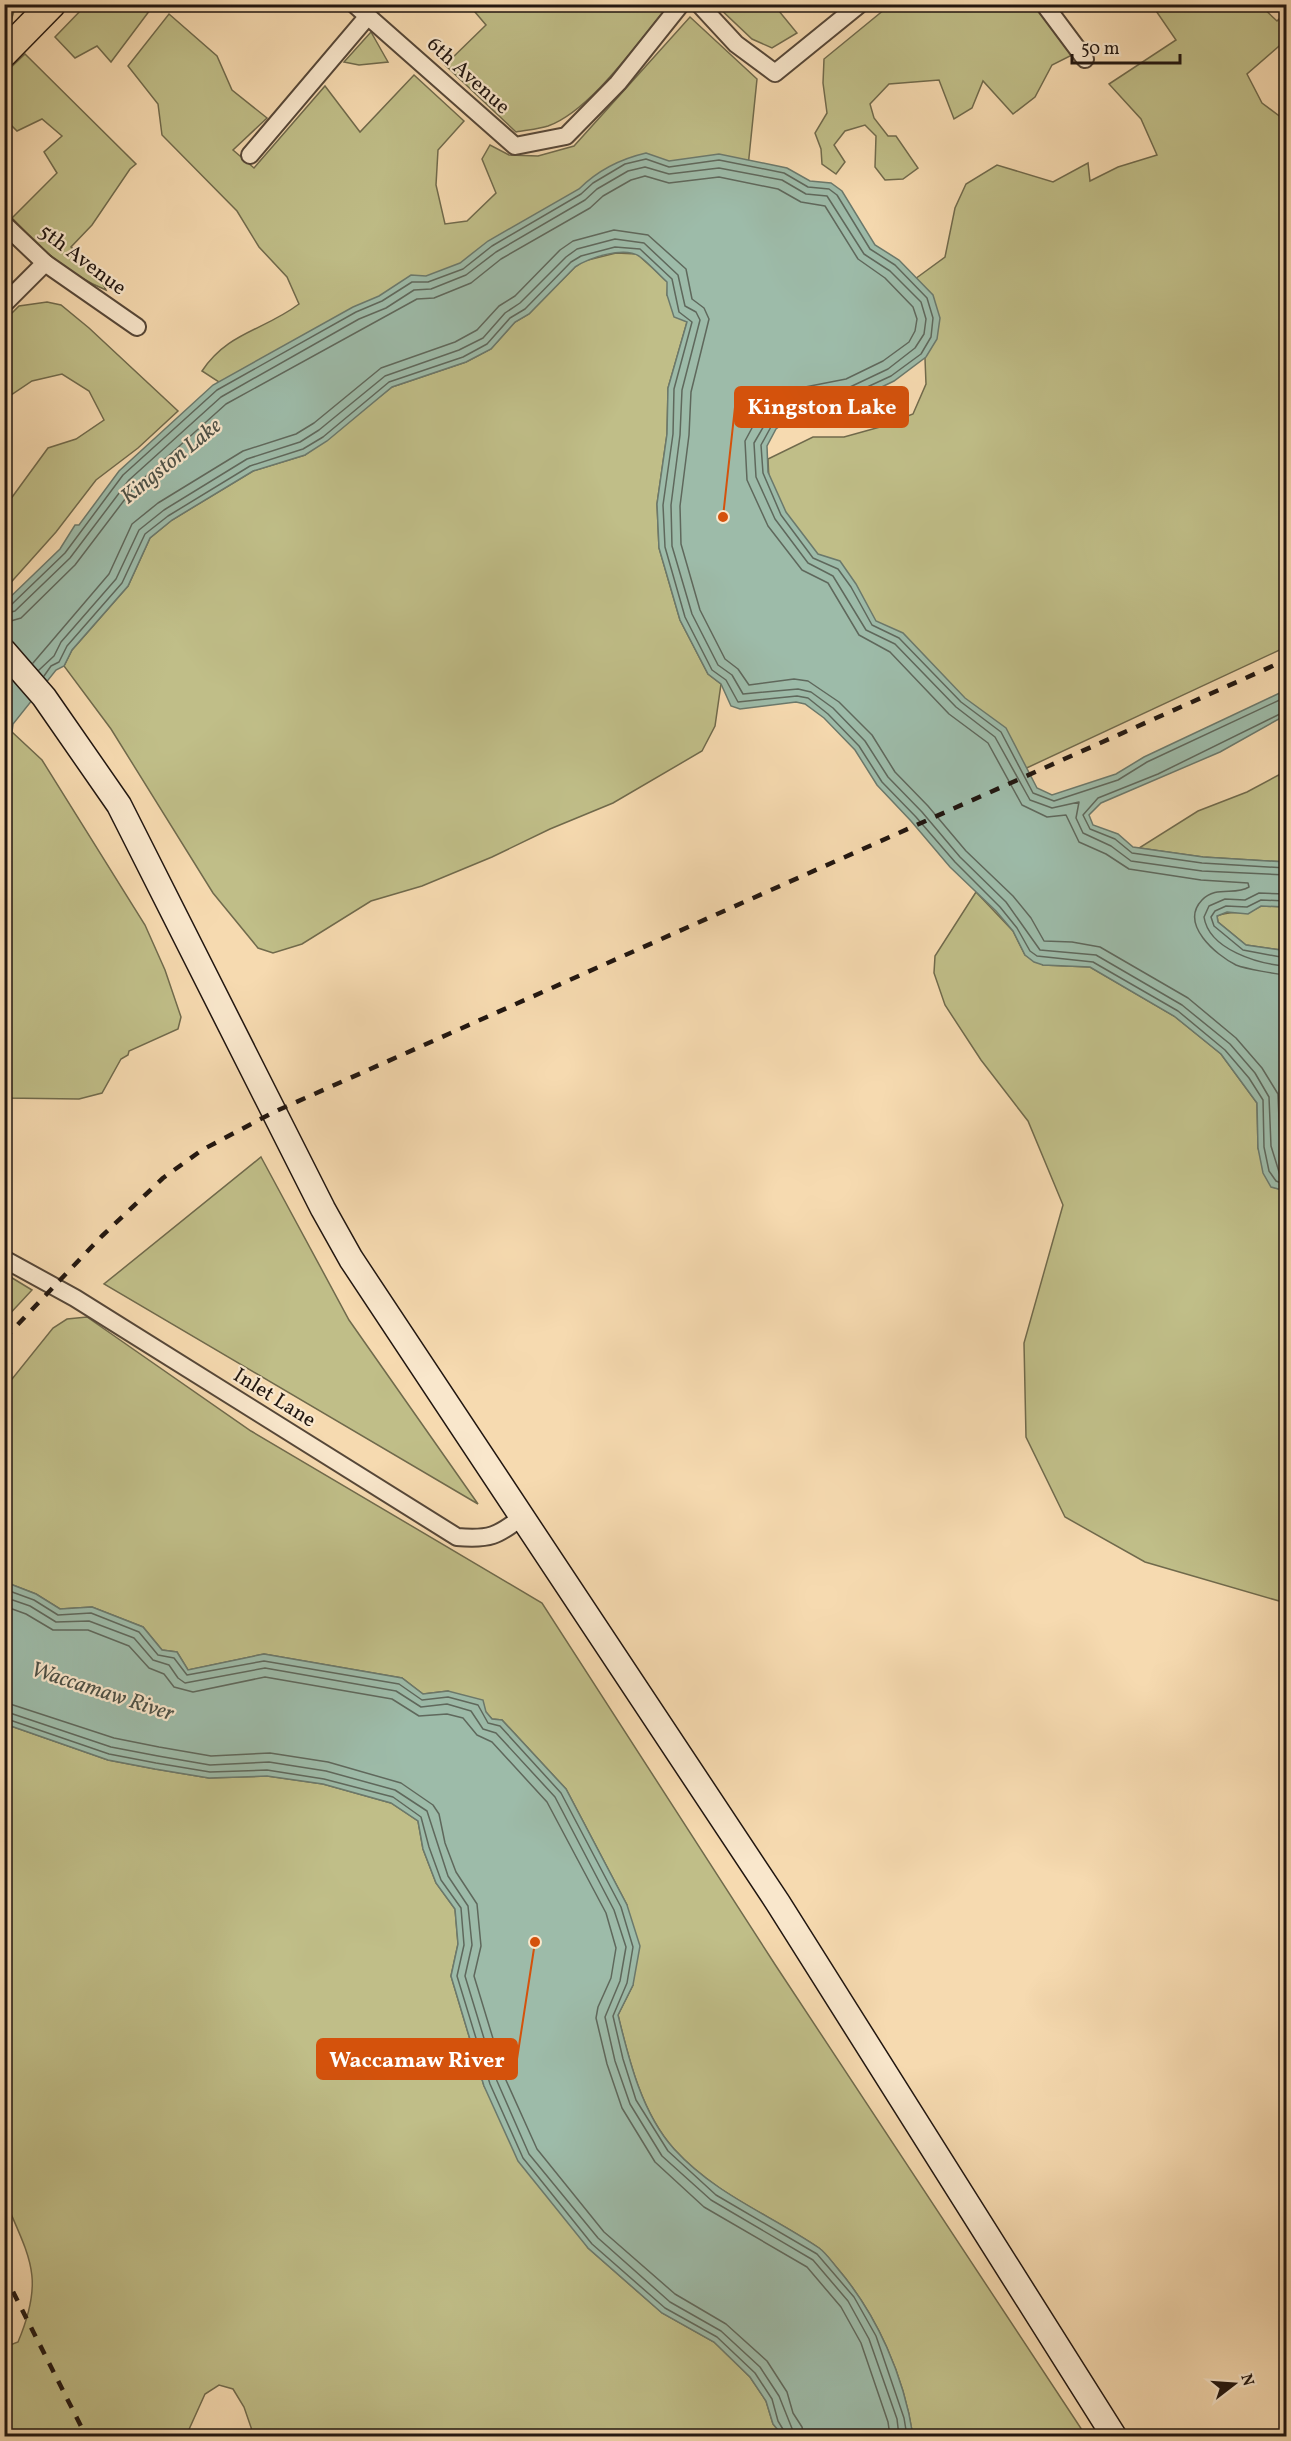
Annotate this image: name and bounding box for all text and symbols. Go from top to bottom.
scale bar [1072,27,1180,65]
street label: 6th Avenue [420,31,516,122]
text: 50 m [1081,37,1120,62]
street label: 5th Avenue [32,218,132,303]
callout: Kingston Lake [735,387,908,427]
text: Kingston Lake [747,393,897,424]
water label: Kingston Lake [114,412,229,512]
street label: Inlet Lane [227,1361,321,1435]
water label: Waccamaw River [27,1655,178,1730]
callout: Waccamaw River [317,2039,517,2079]
text: Waccamaw River [329,2046,505,2077]
north arrow [1204,2354,1264,2414]
text: N [1234,2371,1259,2389]

